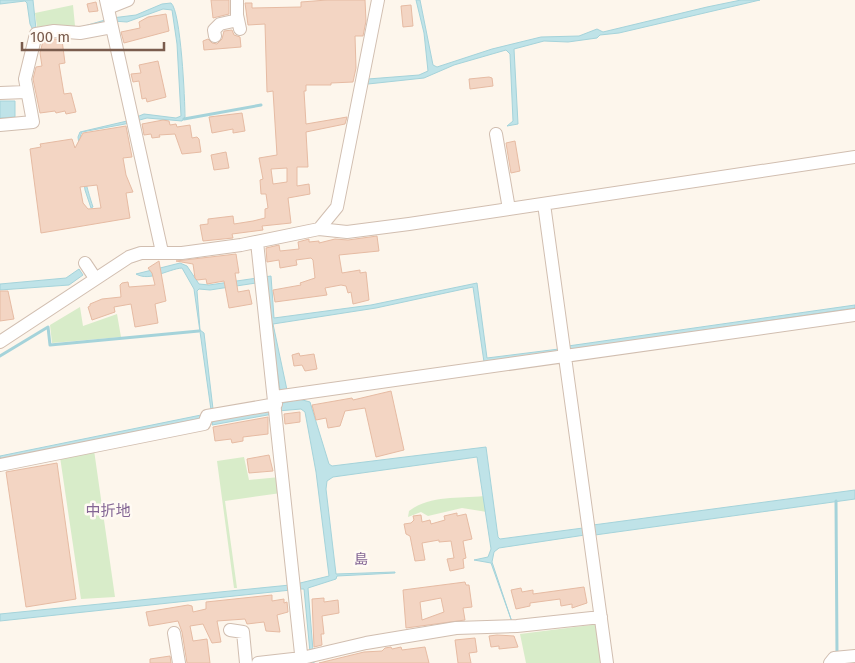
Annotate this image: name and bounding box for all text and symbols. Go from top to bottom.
scale bar [22,20,165,52]
text: 100 m [30,28,70,46]
district label: 中折地 [85,502,131,520]
district label: 島 [354,551,368,568]

